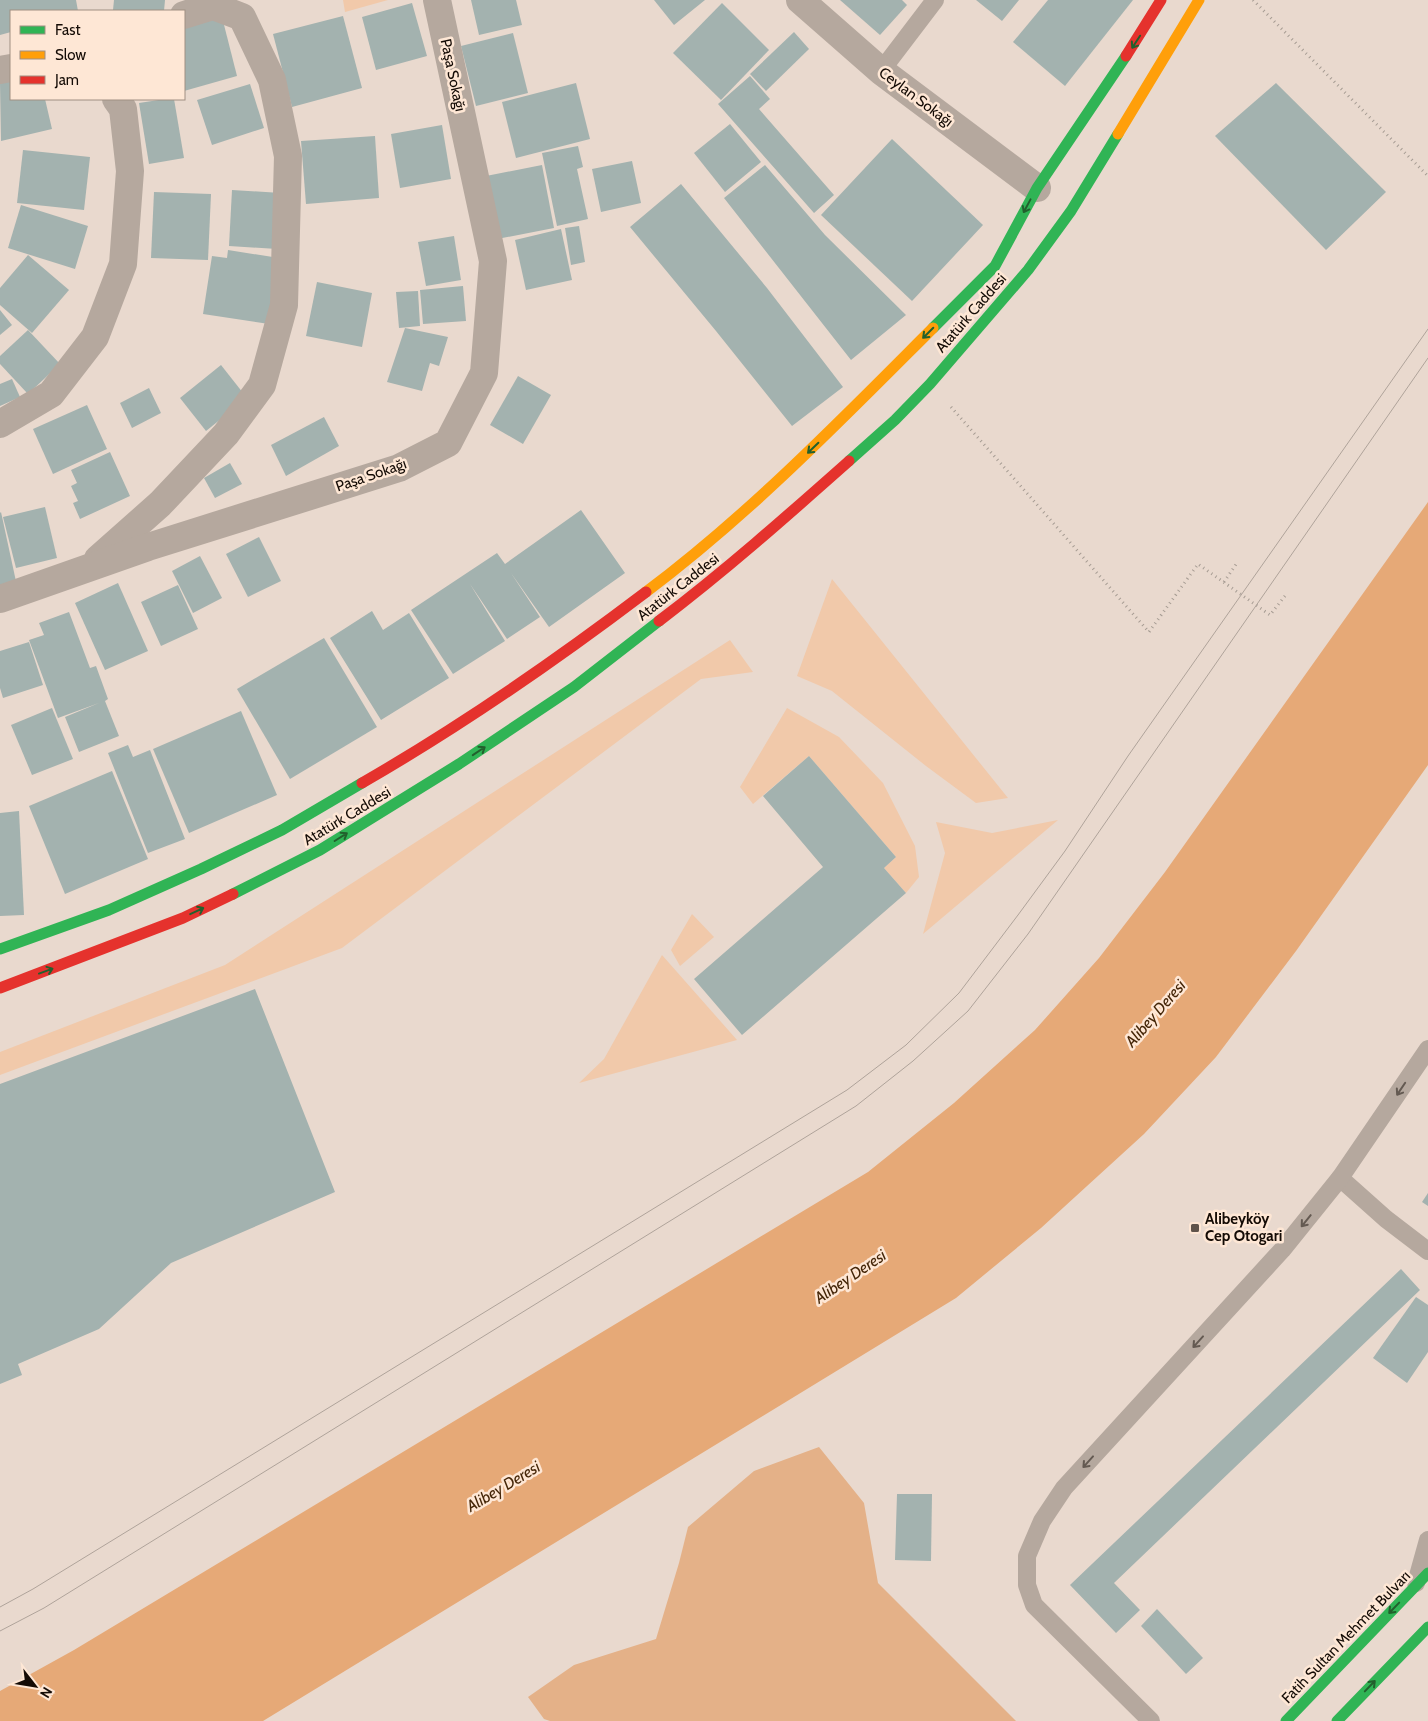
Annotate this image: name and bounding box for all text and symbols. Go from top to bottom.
legend [10,10,185,100]
text: Fast [55,21,80,39]
one-way arrow [1131,34,1141,48]
street label: Paşa Sokağı [437,37,469,113]
text: Slow [55,46,86,64]
street label: Ceylan Sokağı [875,63,957,131]
text: Jam [54,71,79,89]
one-way arrow [1022,199,1032,214]
street label: Atatürk Caddesi [932,270,1010,356]
one-way arrow [923,327,935,339]
one-way arrow [807,442,819,454]
street label: Paşa Sokağı [333,454,409,496]
street label: Atatürk Caddesi [634,549,722,625]
one-way arrow [472,746,486,756]
street label: Atatürk Caddesi [300,783,394,849]
one-way arrow [334,832,348,842]
one-way arrow [189,906,204,916]
one-way arrow [38,966,53,975]
water label: Alibey Deresi [1121,976,1190,1051]
one-way arrow [1395,1082,1406,1096]
place label: Alibeyköy Cep Otogari [1205,1210,1282,1245]
one-way arrow [1300,1214,1311,1227]
marker: Alibeyköy Cep Otogari [1189,1222,1201,1234]
water label: Alibey Deresi [810,1245,890,1308]
one-way arrow [1192,1336,1204,1349]
one-way arrow [1082,1456,1094,1468]
water label: Alibey Deresi [462,1457,544,1516]
street label: Fatih Sultan Mehmet Bulvarı [1278,1567,1414,1707]
one-way arrow [1388,1602,1400,1614]
north arrow [10,1661,60,1711]
one-way arrow [1364,1680,1376,1692]
text: N [36,1684,56,1702]

